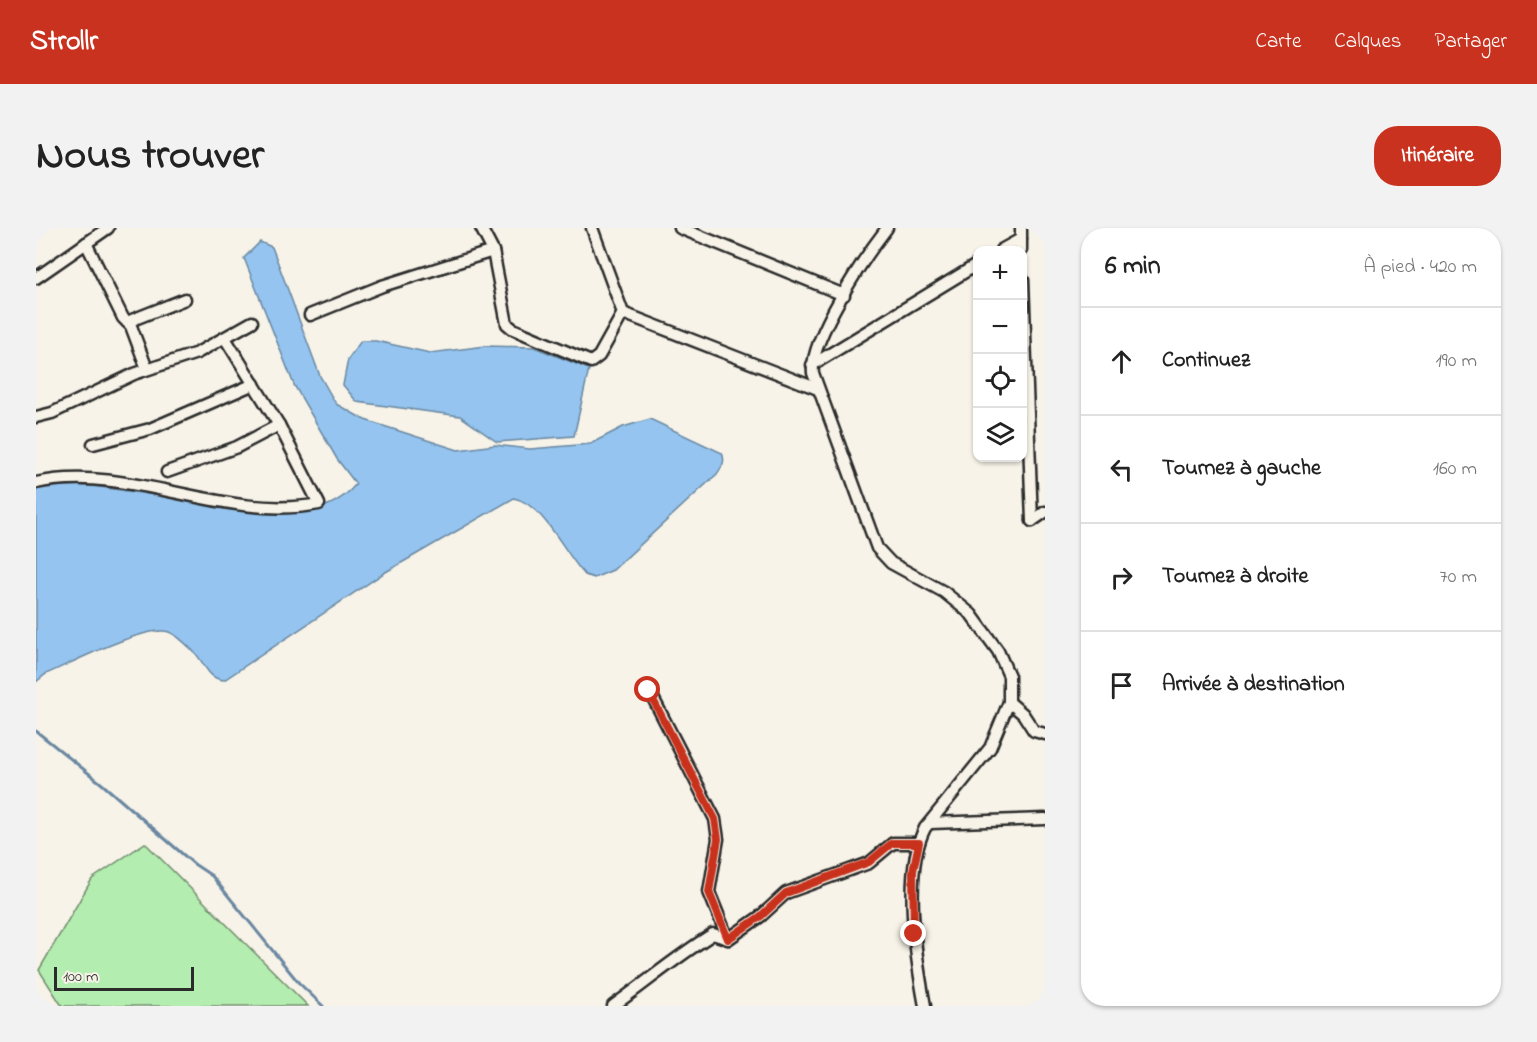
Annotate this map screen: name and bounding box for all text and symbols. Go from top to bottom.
text: Strollr [30,22,98,63]
text: Carte [1255,27,1301,57]
text: Calques [1334,27,1401,57]
text: Partager [1434,27,1507,57]
text: Nous trouver [36,126,264,187]
button: Itinéraire [1374,126,1501,186]
map controls [973,246,1027,462]
button: + [973,246,1027,300]
text: 6 min [1105,248,1161,286]
text: À pied · 420 m [1363,253,1477,282]
button: − [973,300,1027,354]
icon: ahead [1105,345,1138,378]
text: Continuez [1162,345,1250,377]
text: 190 m [1435,347,1477,376]
button: locate [973,354,1027,408]
button: layers [973,408,1027,462]
icon: left [1105,453,1138,486]
text: Tournez à gauche [1162,453,1321,485]
text: 160 m [1433,455,1477,484]
icon: right [1105,561,1138,594]
text: Tournez à droite [1162,561,1308,593]
text: 70 m [1440,563,1477,592]
icon: arrive [1105,669,1138,702]
text: Arrivée à destination [1162,669,1345,701]
route start [634,676,660,702]
route end [900,920,926,946]
scale bar [54,964,194,992]
text: 100 m [63,965,98,989]

